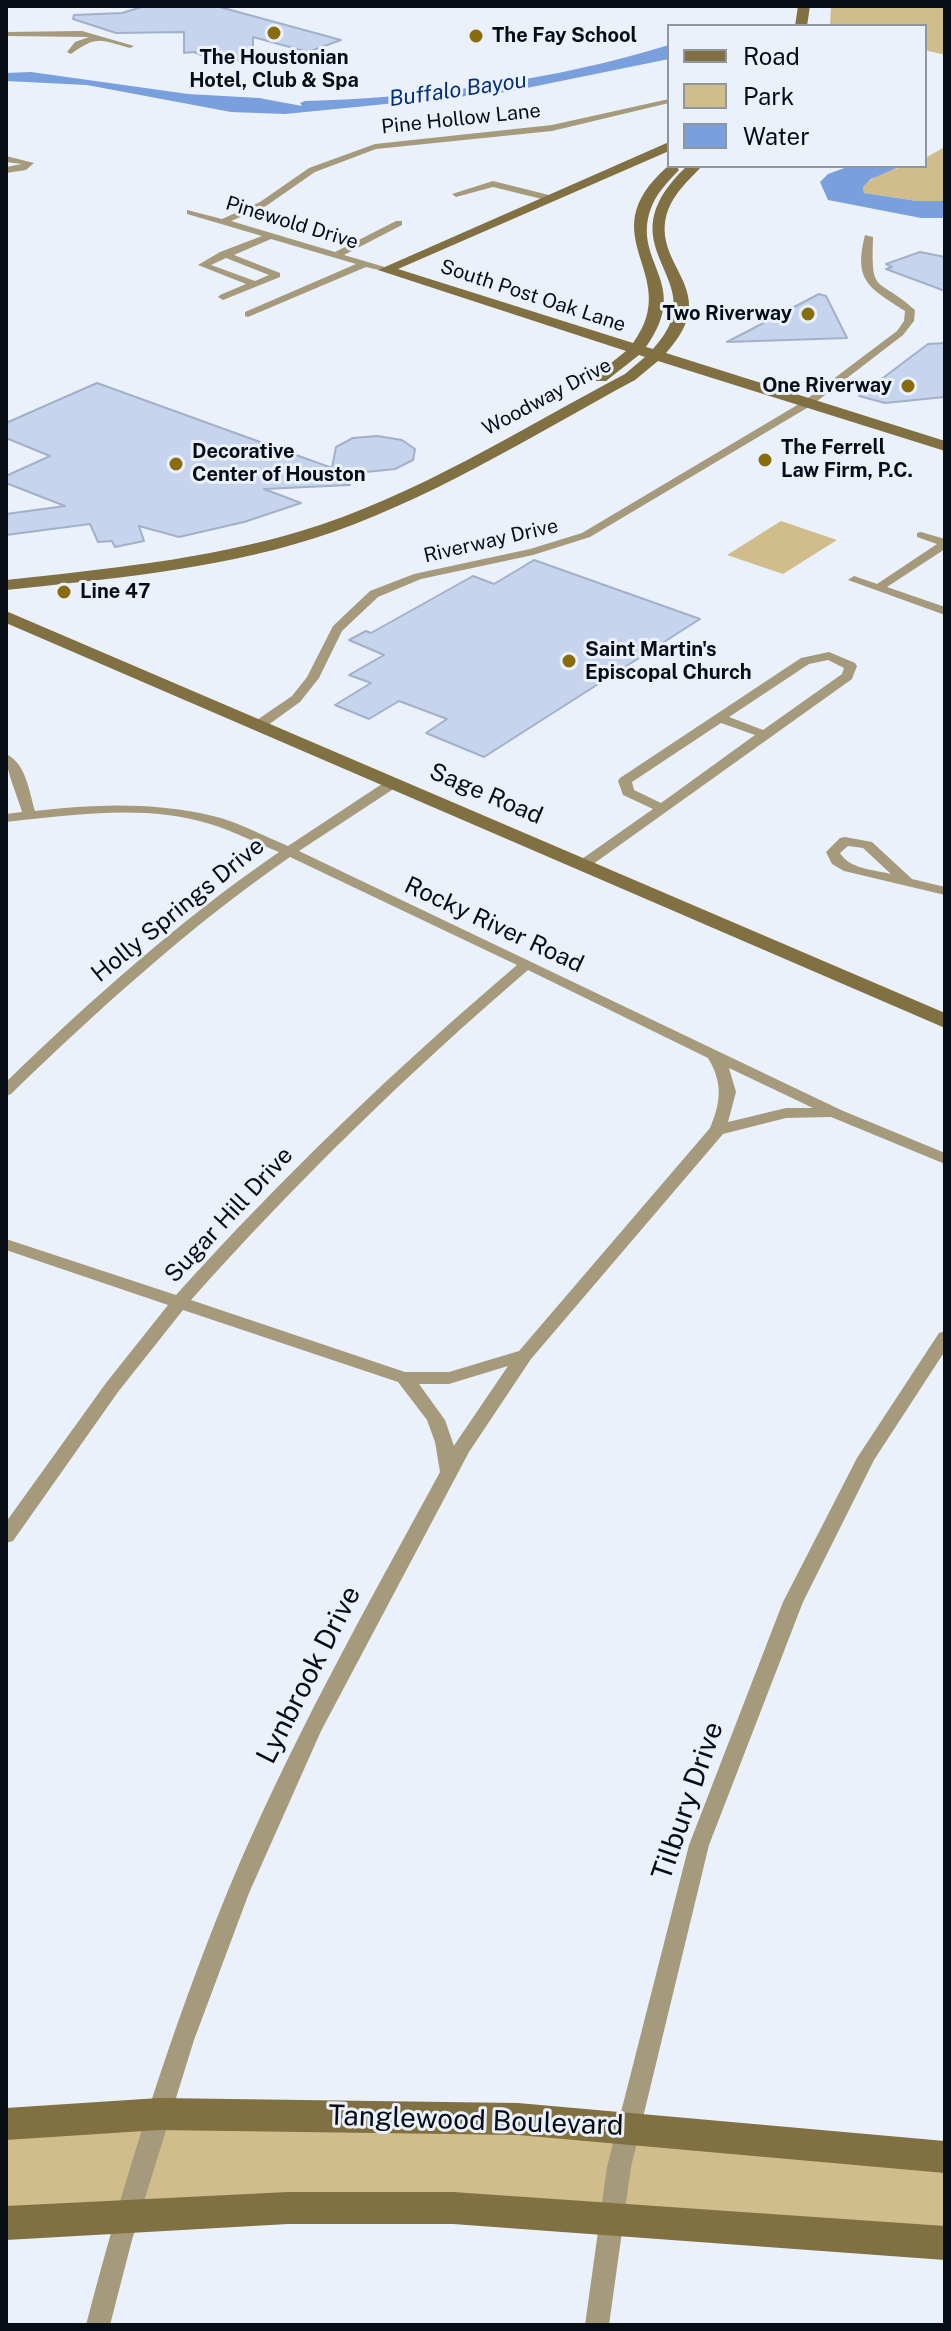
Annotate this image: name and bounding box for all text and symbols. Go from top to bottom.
marker: The Houstonian Hotel, Club & Spa [265,24,283,42]
place label: The Fay School [492,24,637,48]
legend [667,24,927,168]
marker: The Fay School [467,27,485,45]
text: Road [743,42,800,70]
place label: The Houstonian Hotel, Club & Spa [189,46,359,93]
water label: Buffalo Bayou [387,67,529,113]
text: Park [743,82,794,110]
street label: Pine Hollow Lane [380,99,542,139]
text: Water [743,122,810,150]
street label: Pinewold Drive [223,191,361,255]
street label: South Post Oak Lane [437,255,629,337]
place label: Two Riverway [662,302,792,326]
marker: Two Riverway [799,305,817,323]
street label: Woodway Drive [479,353,615,441]
place label: One Riverway [762,374,892,398]
marker: One Riverway [899,377,917,395]
place label: The Ferrell Law Firm, P.C. [781,436,913,483]
place label: Decorative Center of Houston [192,440,366,487]
marker: The Ferrell Law Firm, P.C. [756,451,774,469]
marker: Decorative Center of Houston [167,455,185,473]
street label: Riverway Drive [421,514,561,568]
place label: Line 47 [80,580,150,604]
marker: Line 47 [55,583,73,601]
place label: Saint Martin's Episcopal Church [585,638,752,685]
marker: Saint Martin's Episcopal Church [560,652,578,670]
street label: Sage Road [425,757,547,831]
street label: Holly Springs Drive [86,832,270,988]
street label: Rocky River Road [400,871,588,979]
street label: Sugar Hill Drive [159,1141,299,1289]
street label: Lynbrook Drive [250,1581,368,1769]
street label: Tilbury Drive [645,1717,731,1885]
street label: Tanglewood Boulevard [328,2099,624,2143]

